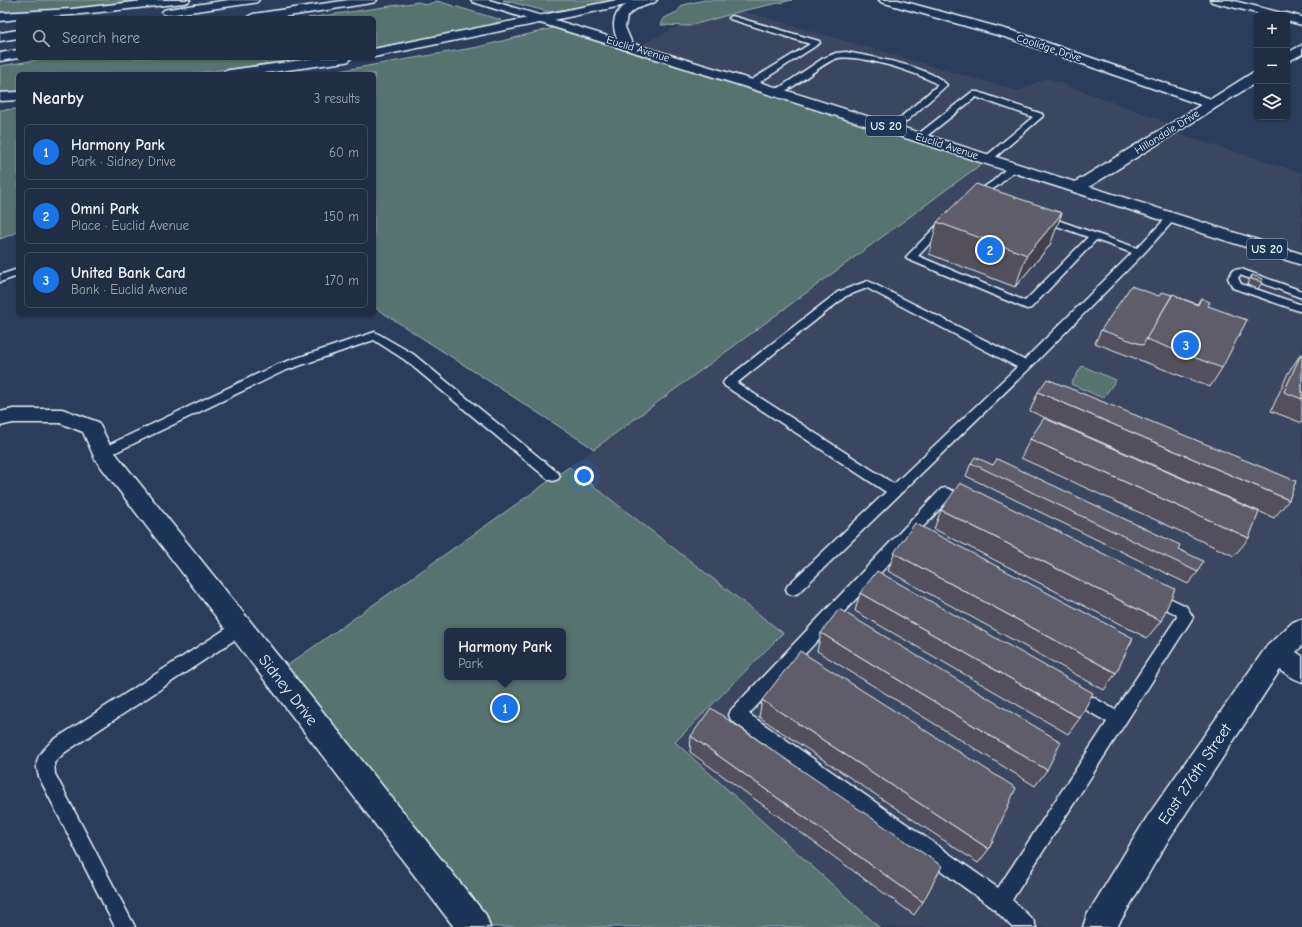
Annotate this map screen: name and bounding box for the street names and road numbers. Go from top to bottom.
street label: Coolidge Drive [1015,31,1084,65]
street label: Euclid Avenue [605,33,672,65]
street label: Hillandale Drive [1132,107,1202,157]
road number: US 20 [866,116,906,136]
street label: Euclid Avenue [914,130,981,162]
road number: US 20 [1247,239,1287,259]
street label: Sidney Drive [255,651,321,729]
street label: East 276th Street [1155,720,1236,828]

